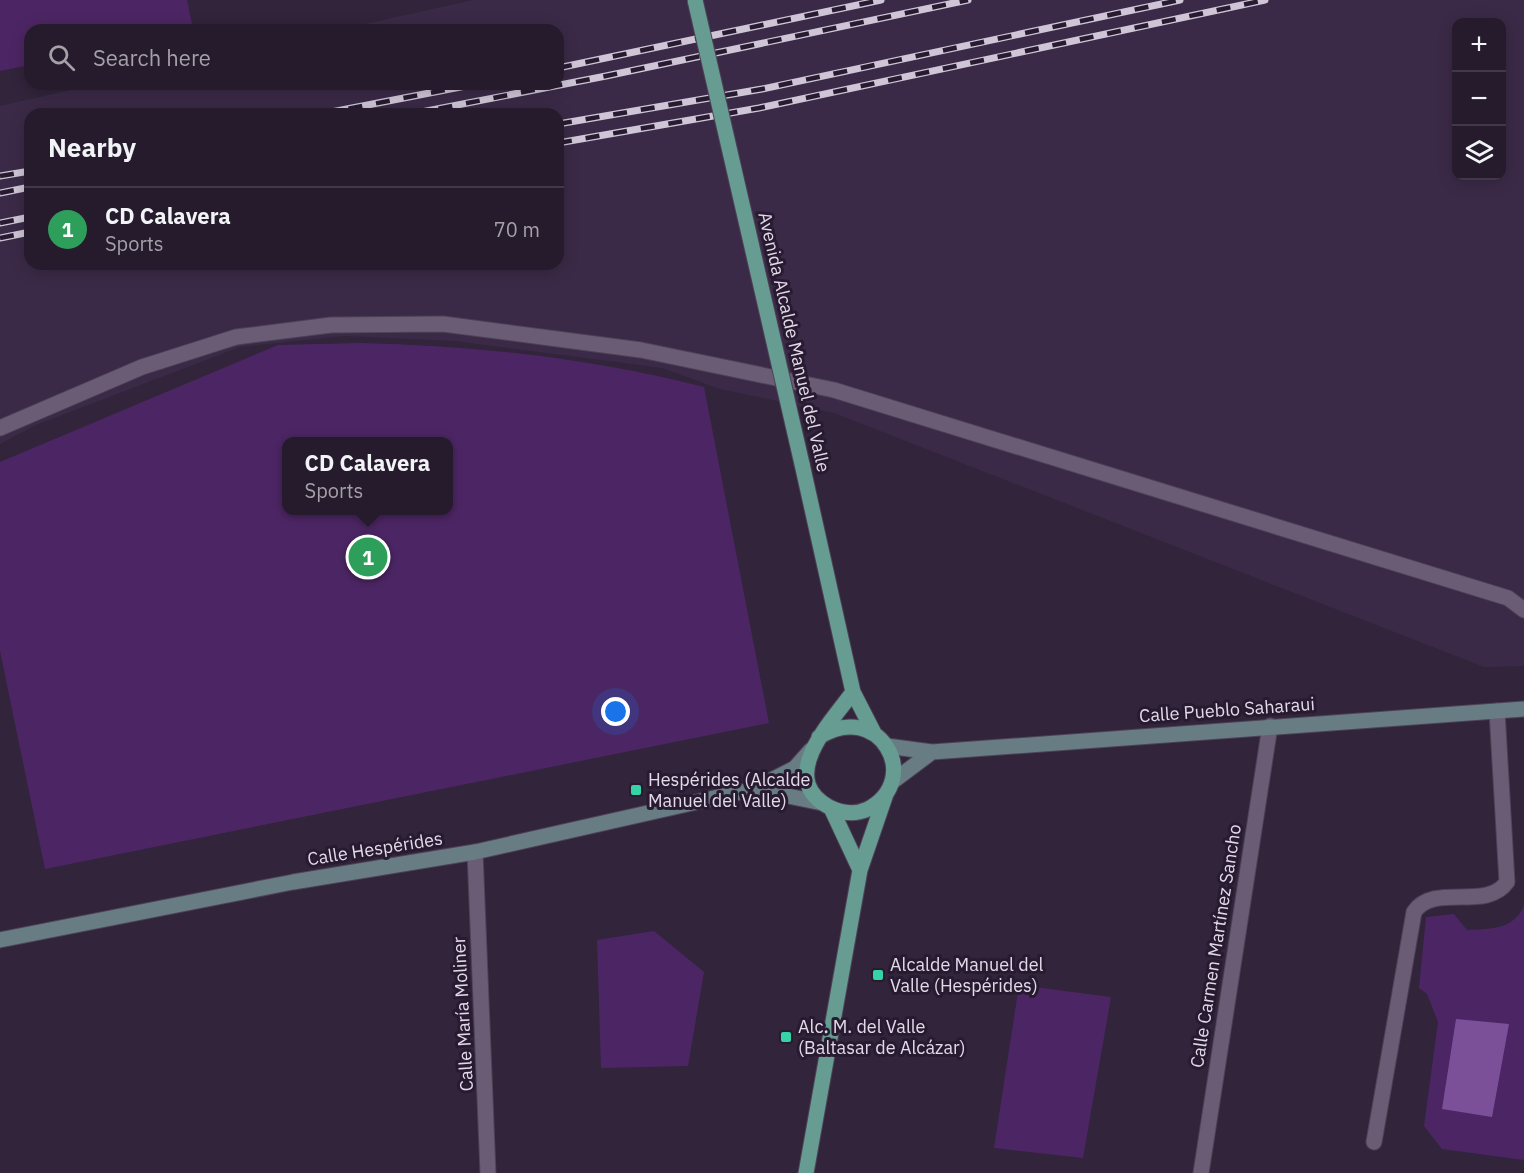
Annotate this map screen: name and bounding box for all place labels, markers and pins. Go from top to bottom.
pin: 1 [348,534,388,580]
place label: Hespérides (Alcalde Manuel del Valle) [648,768,811,812]
marker: Hespérides (Alcalde Manuel del Valle) [629,783,643,797]
place label: Alcalde Manuel del Valle (Hespérides) [890,953,1044,997]
marker: Alcalde Manuel del Valle (Hespérides) [871,968,885,982]
place label: Alc. M. del Valle (Baltasar de Alcázar) [798,1015,966,1059]
marker: Alc. M. del Valle (Baltasar de Alcázar) [779,1030,793,1044]

